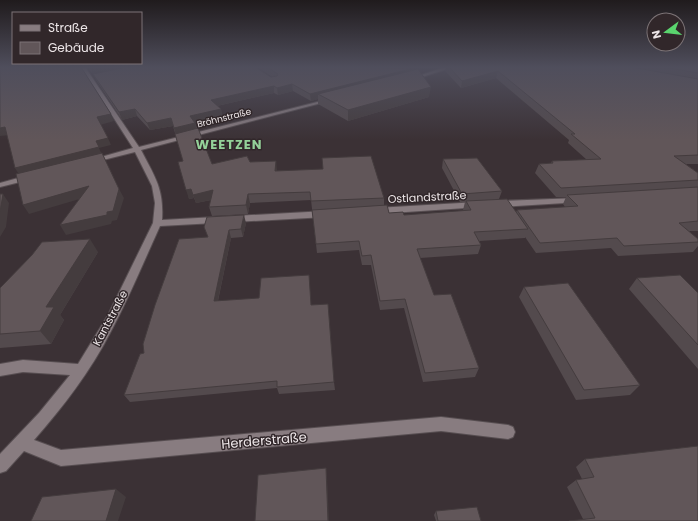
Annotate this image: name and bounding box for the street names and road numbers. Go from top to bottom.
street label: Bröhnstraße [196,105,253,131]
street label: Ostlandstraße [387,187,467,207]
street label: Kantstraße [89,287,131,349]
street label: Herderstraße [221,427,308,454]

